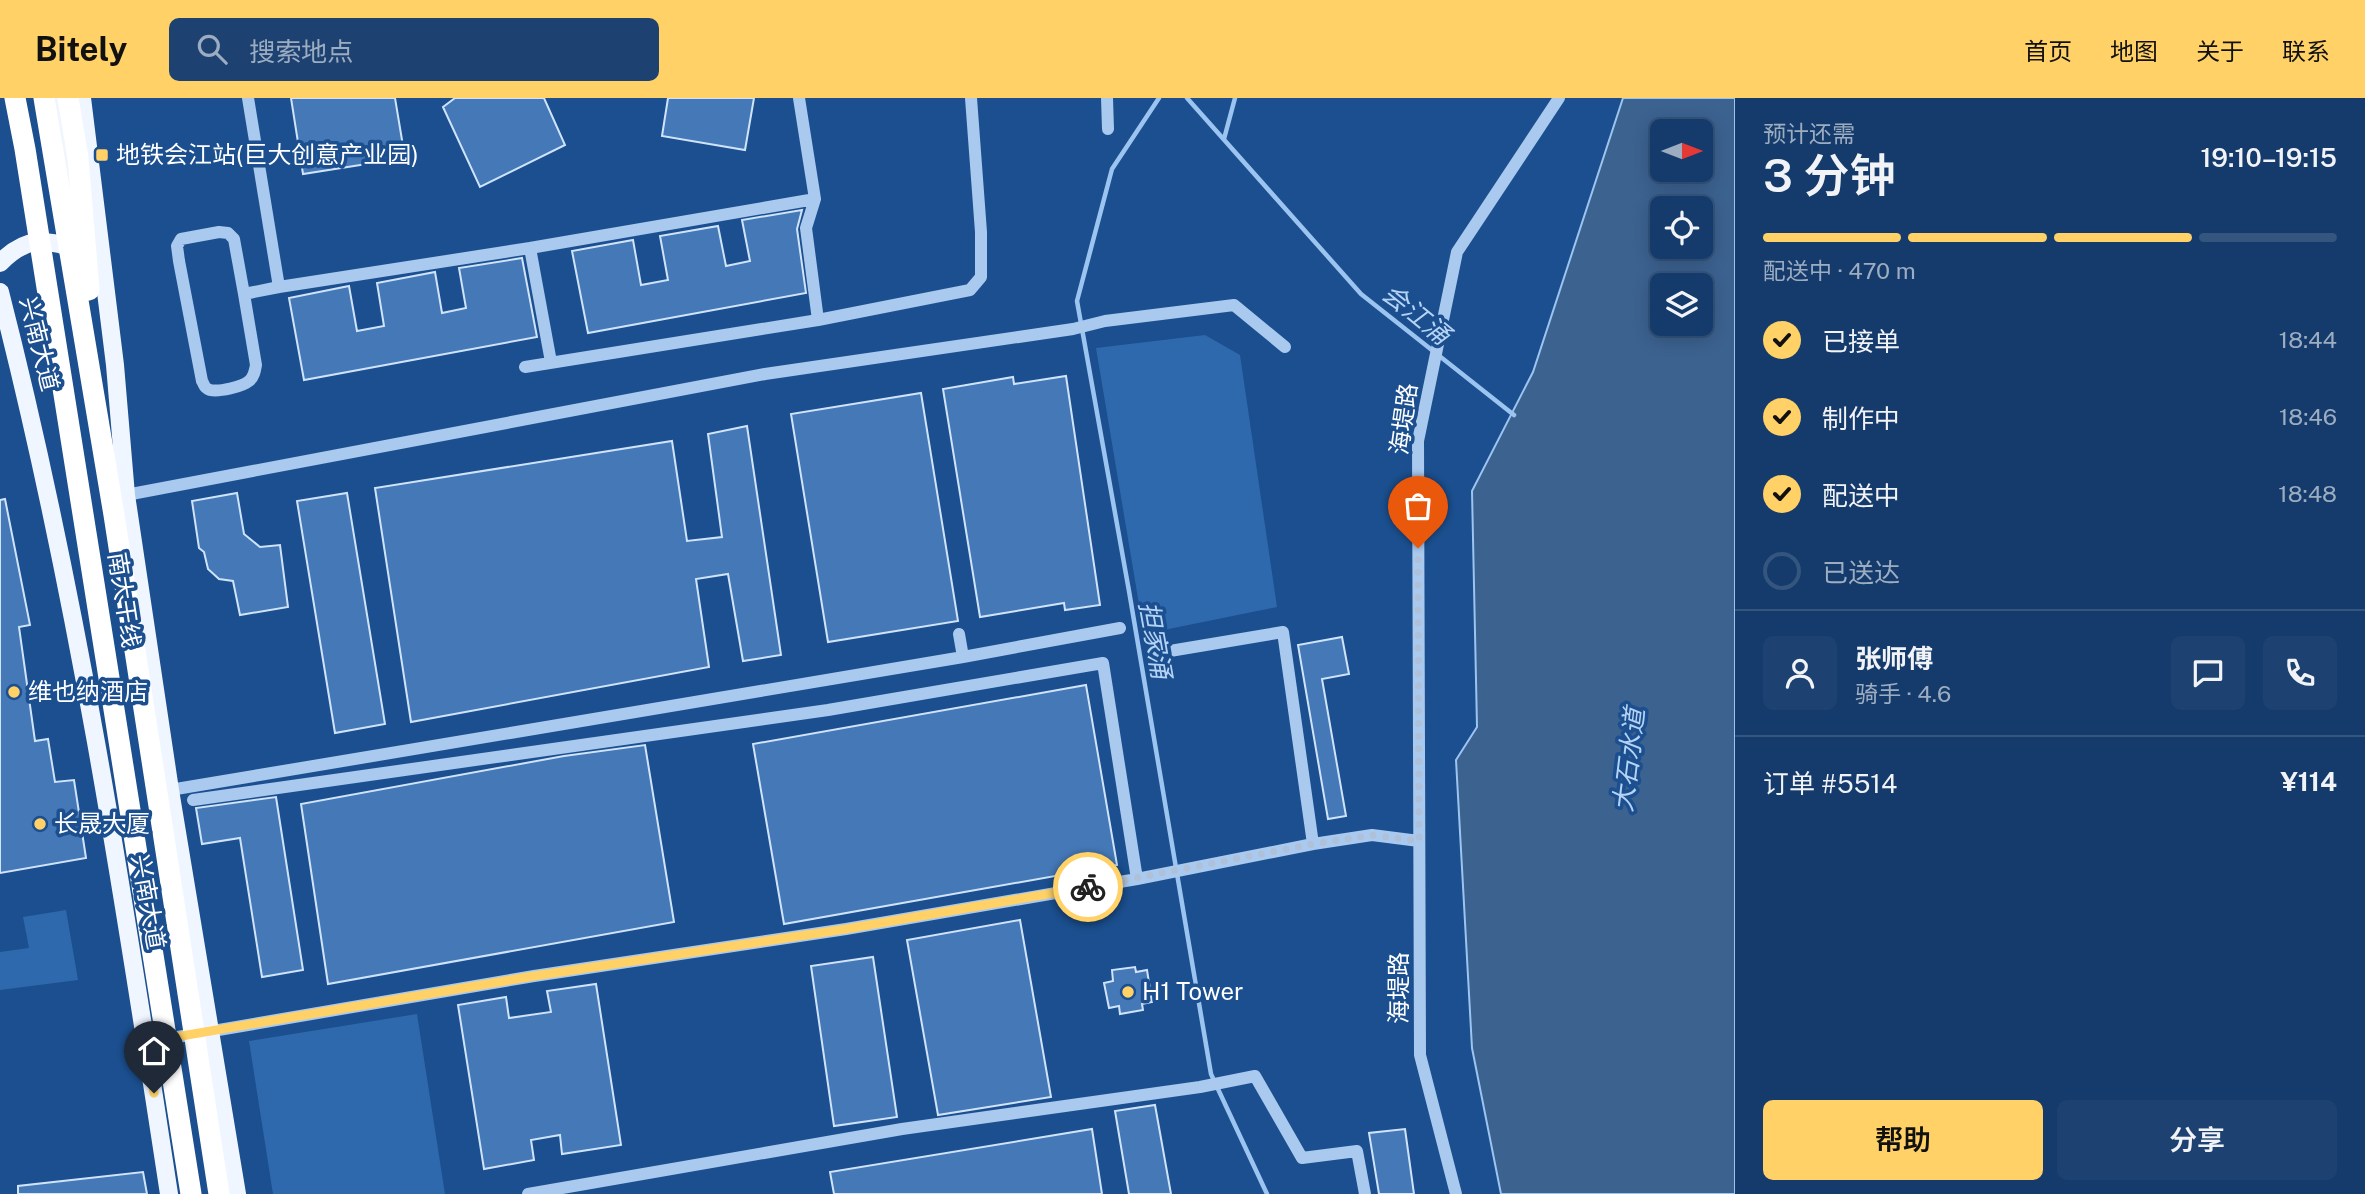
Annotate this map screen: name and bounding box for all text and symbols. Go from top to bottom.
search box [169,18,659,81]
text: Bitely [35,30,127,68]
icon: search [193,30,231,68]
text: 搜索地点 [249,36,353,67]
text: 首页 [2024,37,2072,65]
text: 地图 [2110,37,2158,65]
text: 关于 [2196,37,2244,65]
text: 联系 [2282,37,2330,65]
north arrow [1650,119,1713,182]
map controls [1650,119,1713,336]
text: 预计还需 [1763,120,1855,147]
place label: 地铁会江站(巨大创意产业园) [116,140,419,168]
text: 19:10–19:15 [2200,142,2337,173]
marker: 地铁会江站(巨大创意产业园) [94,147,110,163]
text: 3 分钟 [1763,148,1896,202]
button: locate [1650,196,1713,259]
text: 配送中 · 470 m [1763,257,1916,284]
button: layers [1650,273,1713,336]
water label: 会江涌 [1376,277,1459,352]
street label: 兴南大道 [15,294,65,394]
icon: check [1763,321,1801,359]
text: 已接单 [1822,326,1900,357]
text: 18:44 [2279,326,2337,353]
street label: 海堤路 [1384,381,1422,456]
icon: check [1763,398,1801,436]
text: 制作中 [1822,403,1900,434]
text: 18:46 [2279,403,2337,430]
icon: check [1763,475,1801,513]
pin [1388,476,1448,548]
text: 配送中 [1822,480,1900,511]
text: 18:48 [2278,480,2337,507]
icon: bag [1399,487,1437,525]
street label: 南大干线 [104,550,146,649]
text: 已送达 [1822,557,1900,588]
water label: 担家涌 [1133,599,1178,684]
button: person [1763,636,1837,710]
button: chat [2171,636,2245,710]
button: phone [2263,636,2337,710]
text: 张师傅 [1855,643,1933,674]
place label: 维也纳酒店 [28,677,148,705]
text: 骑手 · 4.6 [1855,680,1951,707]
marker: 维也纳酒店 [6,684,22,700]
water label: 大石水道 [1607,702,1651,813]
text: ¥114 [2281,766,2337,797]
text: 订单 #5514 [1763,768,1897,799]
place label: 长晟大厦 [54,809,150,837]
marker: 长晟大厦 [32,816,48,832]
street label: 兴南大道 [127,852,171,952]
courier [1053,852,1123,922]
icon: bike [1069,868,1107,906]
street label: 海堤路 [1384,952,1412,1024]
place label: H1 Tower [1142,977,1243,1005]
marker: H1 Tower [1120,984,1136,1000]
pin [124,1021,184,1093]
icon: home [135,1032,173,1070]
button: 帮助 [1763,1100,2043,1180]
button: 分享 [2057,1100,2337,1180]

